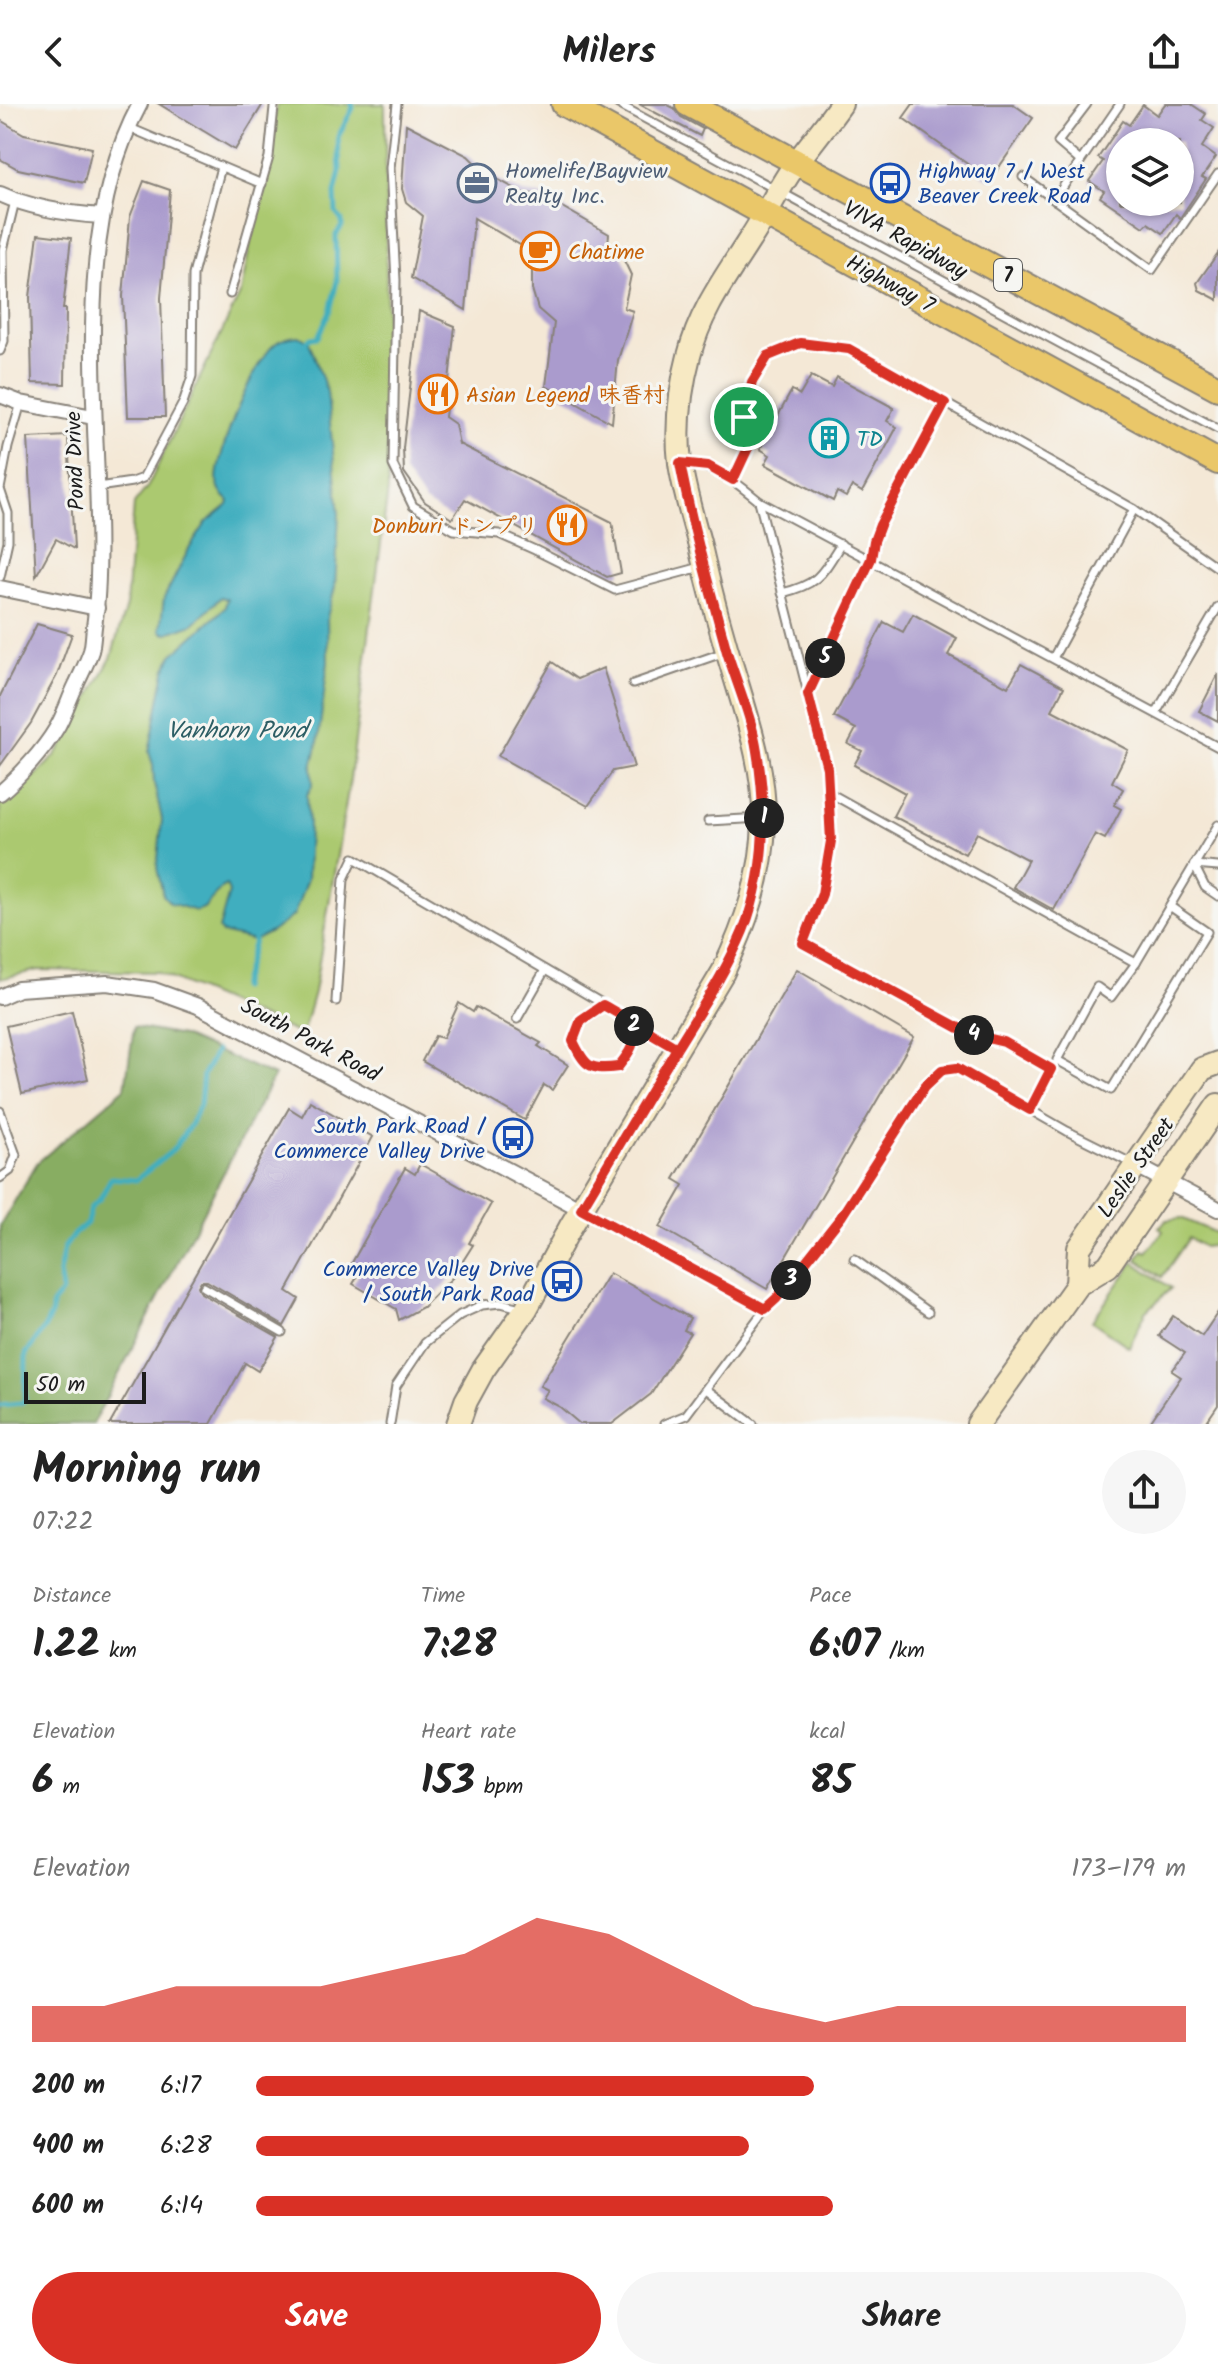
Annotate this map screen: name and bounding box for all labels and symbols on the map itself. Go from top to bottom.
place label: Homelife/Bayview Realty Inc. [505,155,668,215]
place label: Highway 7 / West Beaver Creek Road [918,155,1092,215]
office icon: Homelife/Bayview Realty Inc. [456,162,498,204]
bus stop icon: Highway 7 / West Beaver Creek Road [869,162,911,204]
street label: VIVA Rapidway [836,192,974,290]
cafe icon: Chatime [519,230,561,272]
place label: Chatime [568,236,645,271]
street label: Highway 7 [839,246,941,324]
road number: 7 [994,259,1022,291]
restaurant icon: Asian Legend 味香村 [417,373,459,415]
place label: Asian Legend 味香村 [466,379,665,414]
pin [710,383,778,451]
street label: Pond Drive [57,411,96,511]
building icon: TD [808,417,850,459]
place label: TD [857,423,883,458]
restaurant icon: Donburi ドンプリ [546,504,588,546]
place label: Donburi ドンプリ [372,510,539,545]
pin: 5 [805,638,845,678]
water label: Vanhorn Pond [167,712,312,751]
pin: 1 [744,798,784,838]
street label: South Park Road [234,990,387,1093]
pin: 2 [614,1006,654,1046]
pin: 4 [954,1015,994,1055]
place label: South Park Road / Commerce Valley Drive [273,1110,487,1170]
street label: Leslie Street [1089,1110,1185,1226]
bus stop icon: South Park Road / Commerce Valley Drive [492,1117,534,1159]
place label: Commerce Valley Drive / South Park Road [322,1253,535,1313]
bus stop icon: Commerce Valley Drive / South Park Road [541,1260,583,1302]
pin: 3 [771,1260,811,1300]
scale bar [24,1368,146,1404]

